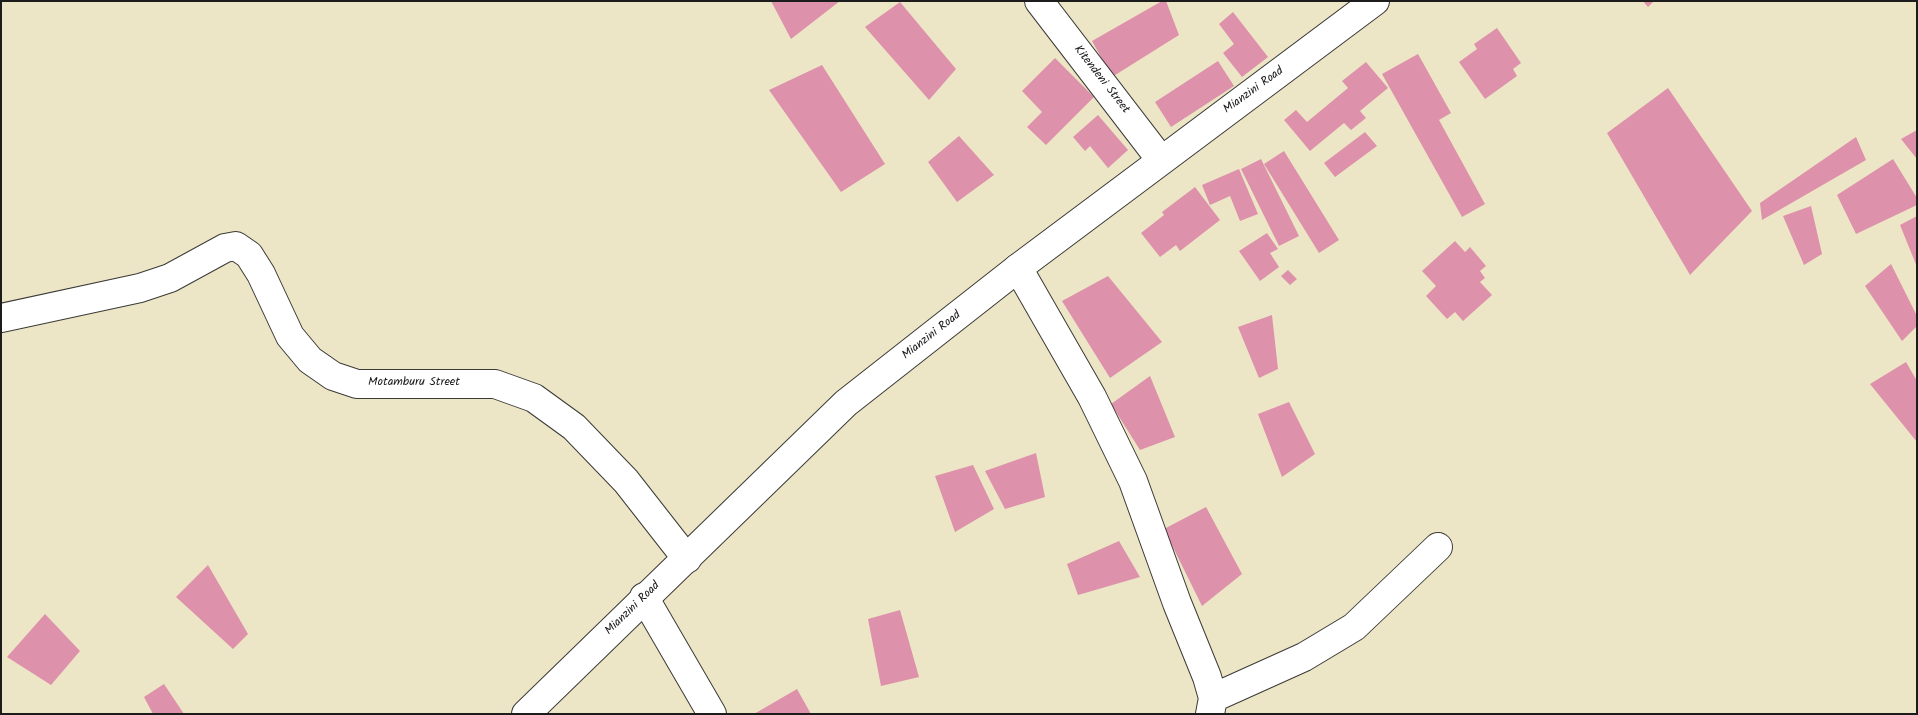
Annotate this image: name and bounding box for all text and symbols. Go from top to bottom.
street label: Kitendeni Street [1070,43,1132,117]
street label: Mianzini Road [1221,64,1287,118]
street label: Mianzini Road [900,309,964,363]
street label: Motamburu Street [368,376,460,390]
street label: Mianzini Road [603,579,663,639]

